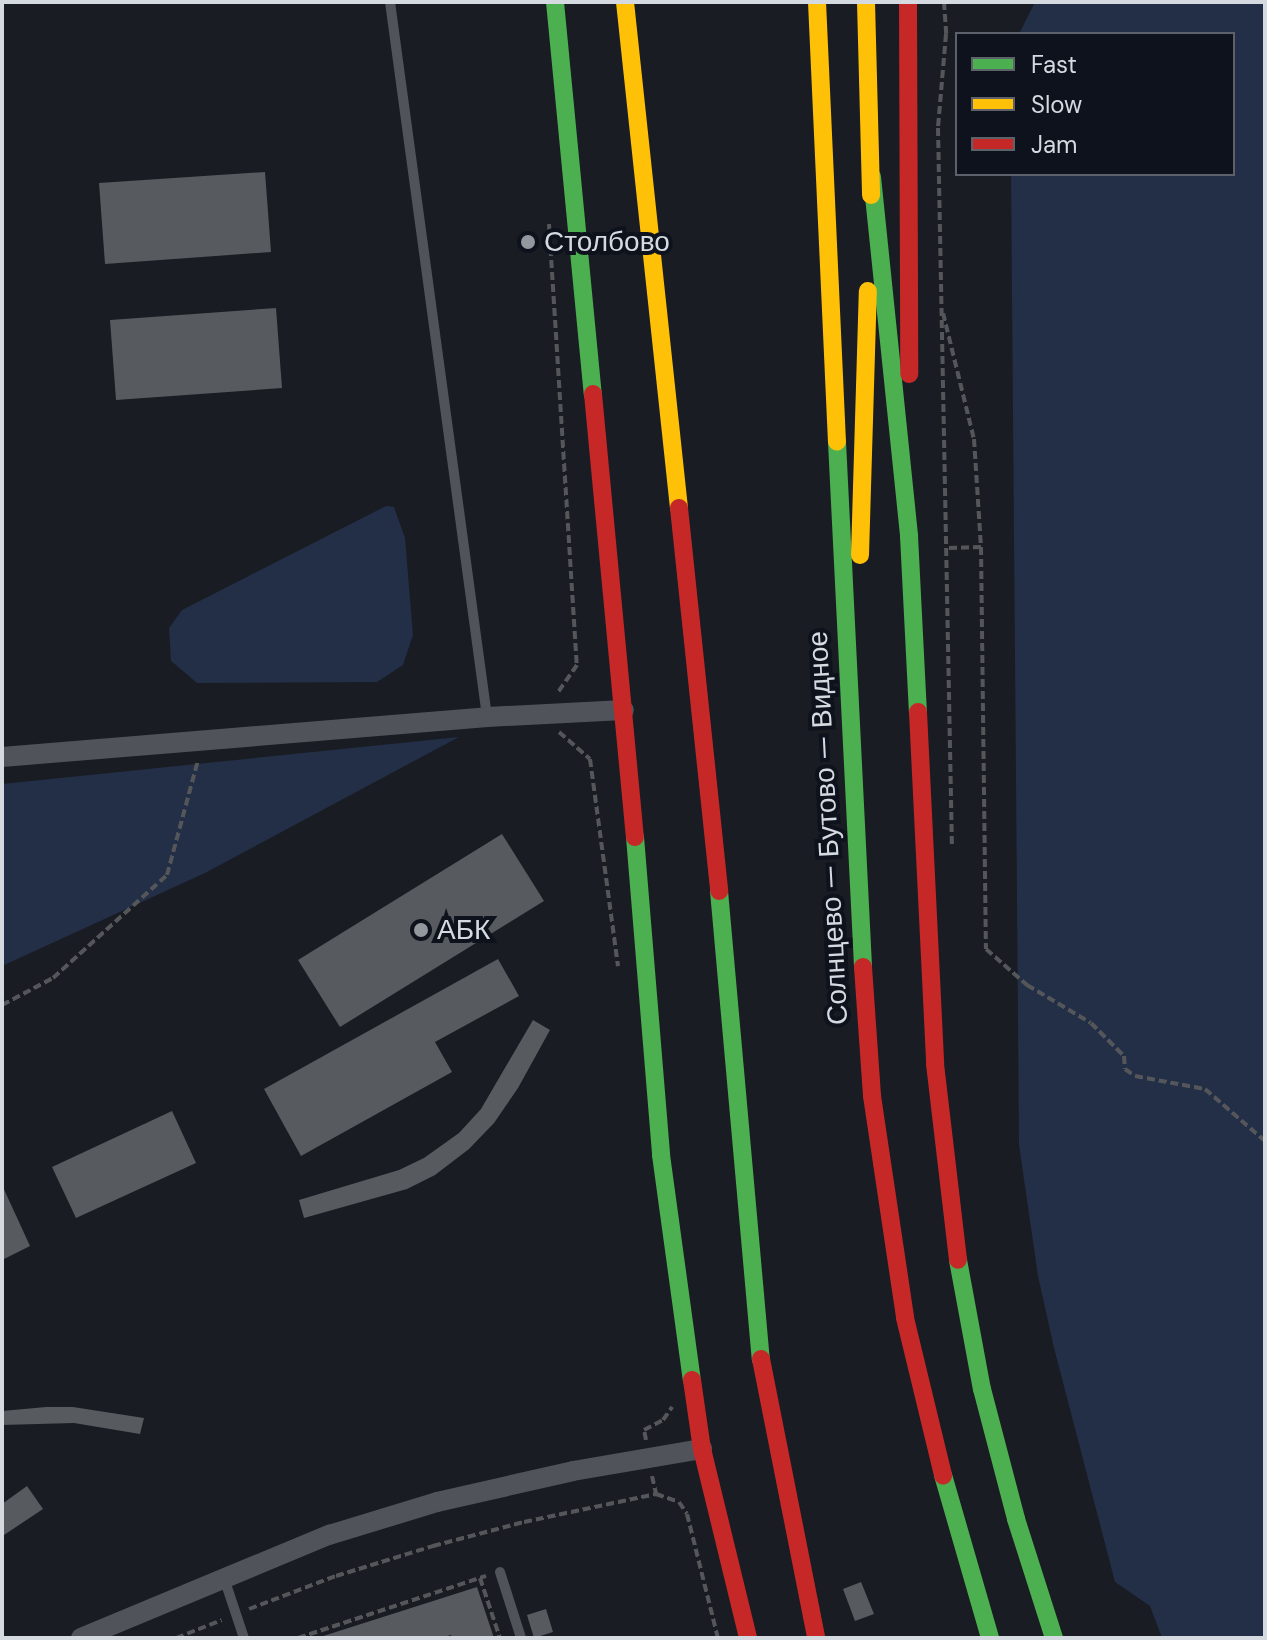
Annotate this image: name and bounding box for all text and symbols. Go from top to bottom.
legend [955,32,1235,176]
text: Fast [1031,49,1077,80]
text: Slow [1031,89,1082,120]
text: Jam [1031,129,1077,160]
place label: Столбово [544,225,670,259]
marker: Столбово [519,233,537,251]
street label: Солнцево — Бутово — Видное [801,630,855,1026]
place label: АБК [437,913,490,947]
marker: АБК [412,921,430,939]

